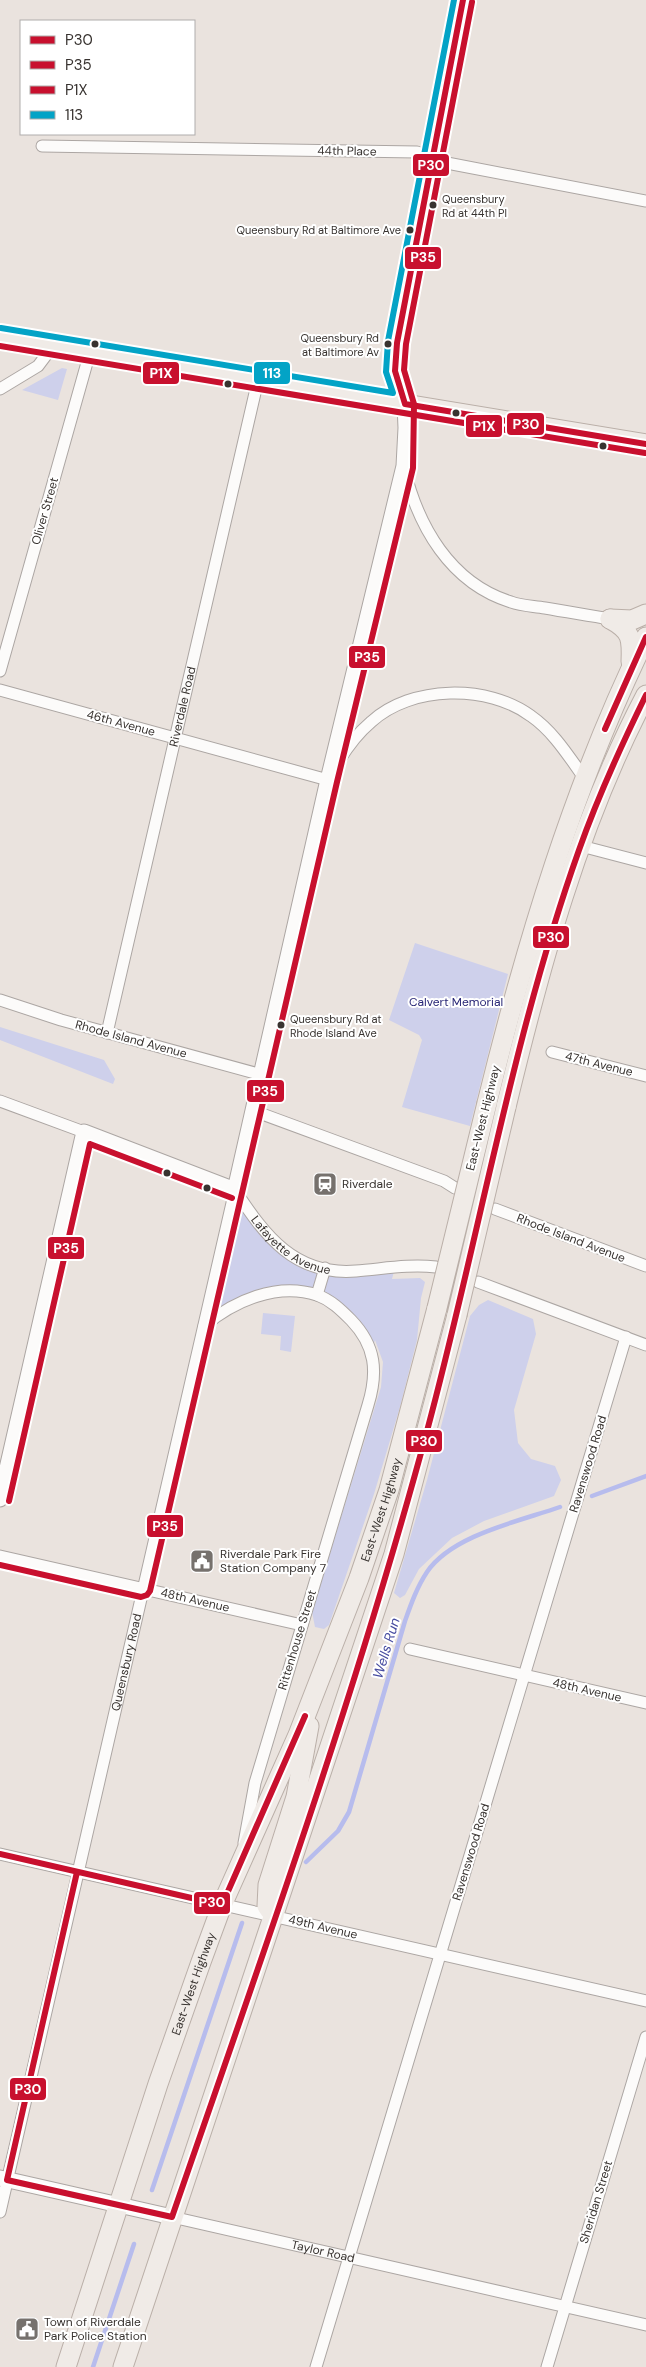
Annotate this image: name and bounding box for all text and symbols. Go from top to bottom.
legend [20,20,195,135]
text: P30 [65,30,93,50]
text: P35 [65,55,92,75]
text: P1X [65,80,87,100]
text: 113 [65,105,83,125]
street label: 44th Place [317,142,377,160]
line badge: P30 [412,153,450,177]
text: P30 [418,156,445,174]
place label: Queensbury Rd at 44th Pl [442,192,507,220]
marker: Queensbury Rd at 44th Pl [428,200,438,210]
place label: Queensbury Rd at Baltimore Ave [237,223,401,237]
marker: Queensbury Rd at Baltimore Ave [405,225,415,235]
line badge: P35 [404,246,442,270]
text: P35 [410,248,436,266]
place label: Queensbury Rd at Baltimore Av [300,331,379,359]
unlabelled marker [90,339,100,349]
marker: Queensbury Rd at Baltimore Av [383,339,393,349]
line badge: P1X [142,361,180,385]
line badge: 113 [253,361,291,385]
text: P1X [149,364,173,382]
text: 113 [263,364,281,382]
unlabelled marker [223,379,233,389]
unlabelled marker [451,408,461,418]
line badge: P30 [506,412,545,436]
line badge: P1X [465,414,503,438]
text: P30 [513,415,540,433]
text: P1X [472,417,496,435]
unlabelled marker [598,441,608,451]
street label: Oliver Street [28,475,62,547]
line badge: P35 [348,645,386,669]
text: P35 [354,648,380,666]
street label: Riverdale Road [165,665,199,748]
street label: 46th Avenue [85,706,157,740]
line badge: P30 [532,925,570,949]
text: P30 [538,928,565,946]
park label: Calvert Memorial [409,994,503,1010]
place label: Queensbury Rd at Rhode Island Ave [290,1012,382,1040]
street label: Rhode Island Avenue [73,1016,189,1062]
marker: Queensbury Rd at Rhode Island Ave [276,1020,286,1030]
street label: 47th Avenue [563,1048,635,1080]
street label: East-West Highway [462,1063,504,1172]
line badge: P35 [246,1079,285,1103]
text: P35 [252,1082,278,1100]
unlabelled marker [162,1168,172,1178]
station icon: Riverdale [312,1171,338,1197]
place label: Riverdale [342,1176,393,1192]
unlabelled marker [202,1183,212,1193]
street label: Rhode Island Avenue [514,1210,628,1266]
street label: Lafayette Avenue [247,1212,332,1278]
line badge: P35 [47,1236,85,1260]
text: P35 [53,1239,79,1257]
street label: Ravenswood Road [566,1414,610,1514]
line badge: P30 [405,1429,443,1453]
text: P30 [411,1432,438,1450]
street label: East-West Highway [357,1456,405,1564]
line badge: P35 [146,1514,184,1538]
text: P35 [152,1517,178,1535]
place label: Riverdale Park Fire Station Company 7 [220,1546,326,1576]
public building icon: Riverdale Park Fire Station Company 7 [189,1548,215,1574]
street label: 48th Avenue [159,1584,231,1616]
street label: Rittenhouse Street [274,1588,320,1692]
street label: Queensbury Road [107,1612,145,1713]
water label: Wells Run [368,1615,404,1681]
street label: 48th Avenue [551,1674,623,1706]
street label: Ravenswood Road [449,1802,493,1902]
line badge: P30 [193,1891,231,1915]
text: P30 [199,1893,226,1911]
street label: 49th Avenue [287,1911,359,1943]
street label: East-West Highway [168,1930,219,2037]
line badge: P30 [9,2077,47,2101]
text: P30 [15,2080,42,2098]
street label: Sheridan Street [576,2158,616,2246]
street label: Taylor Road [290,2236,356,2266]
place label: Town of Riverdale Park Police Station [44,2314,147,2344]
public building icon: Town of Riverdale Park Police Station [14,2316,40,2342]

